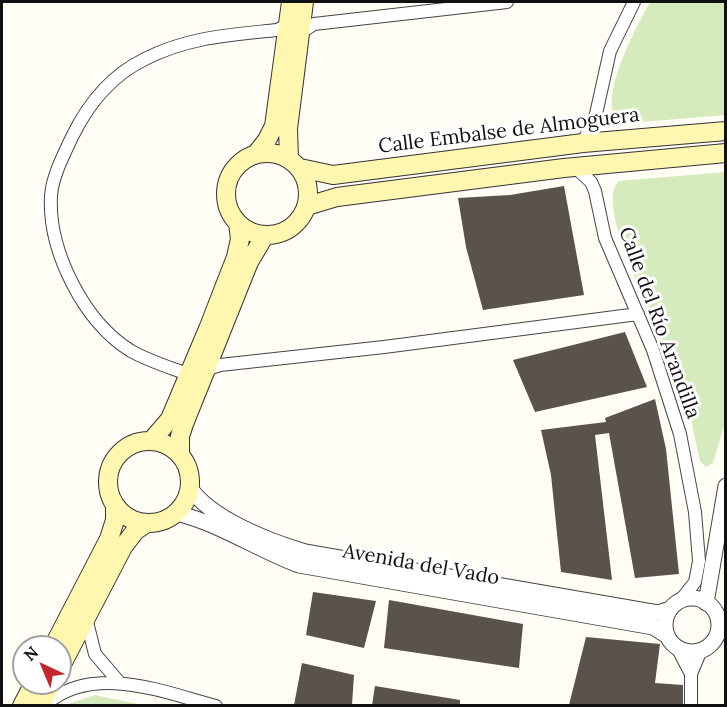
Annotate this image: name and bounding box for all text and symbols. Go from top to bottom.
street label: Calle Embalse de Almoguera [377,103,641,159]
street label: Calle del Río Arandilla [613,224,705,422]
street label: Avenida del Vado [341,539,501,591]
north arrow [12,635,72,695]
text: N [19,642,42,665]

